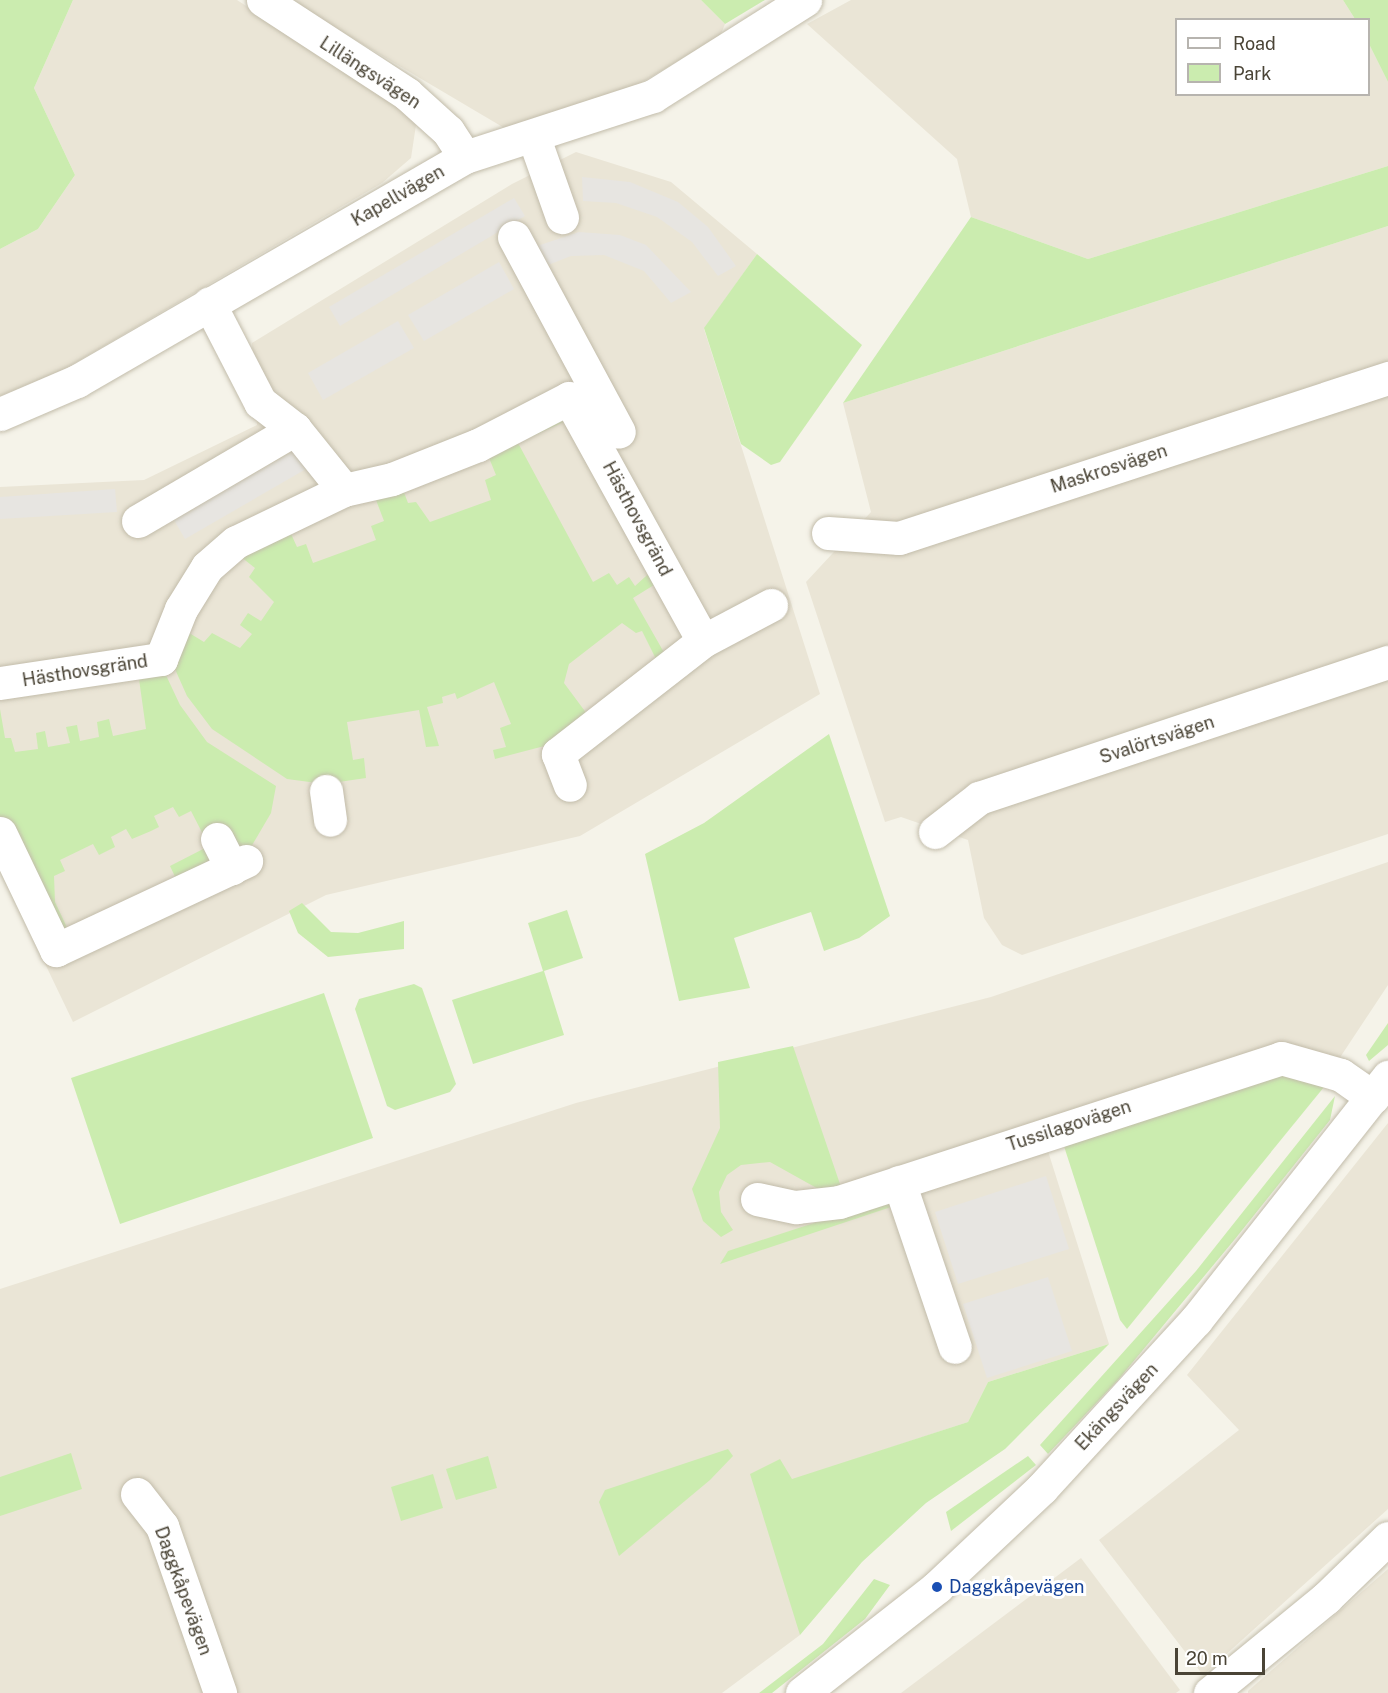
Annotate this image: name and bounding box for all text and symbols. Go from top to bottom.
legend [1175,18,1370,96]
street label: Lillängsvägen [315,32,425,114]
text: Road [1233,33,1276,54]
text: Park [1233,63,1271,84]
street label: Kapellvägen [348,161,448,231]
street label: Maskrosvägen [1048,440,1170,498]
street label: Hästhovsgränd [598,458,676,580]
street label: Hästhovsgränd [21,650,149,692]
street label: Svalörtsvägen [1097,711,1217,769]
street label: Tussilagovägen [1004,1096,1134,1156]
street label: Ekängsvägen [1071,1359,1163,1455]
street label: Daggkåpevägen [150,1524,216,1658]
place label: Daggkåpevägen [949,1576,1084,1598]
marker: Daggkåpevägen [930,1580,944,1594]
scale bar [1178,1636,1268,1674]
text: 20 m [1186,1648,1228,1669]

